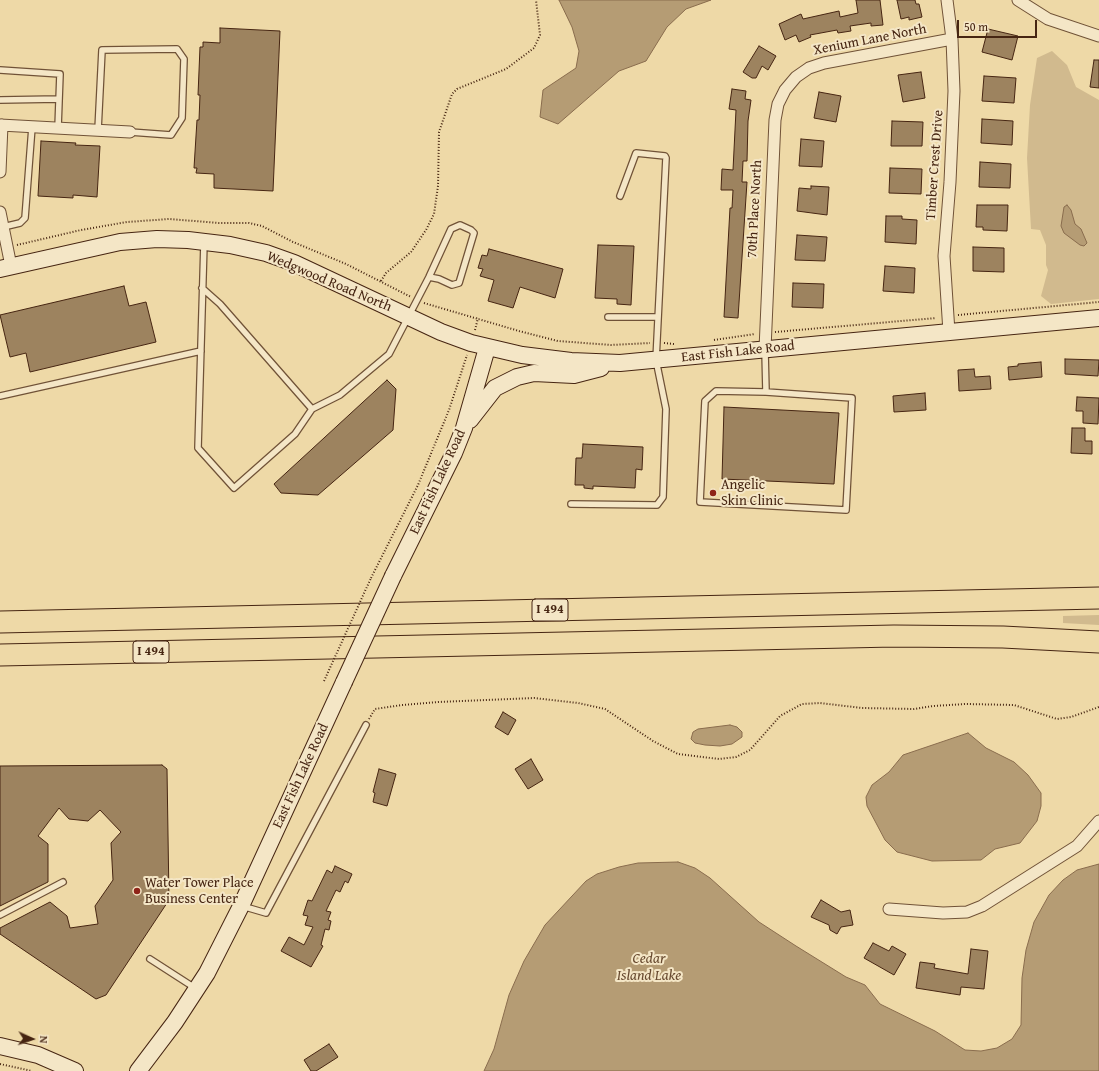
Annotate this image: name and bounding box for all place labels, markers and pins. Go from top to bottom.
place label: Angelic Skin Clinic [721,477,783,510]
marker: Angelic Skin Clinic [708,488,718,498]
place label: Water Tower Place Business Center [145,875,254,908]
marker: Water Tower Place Business Center [132,886,142,896]

